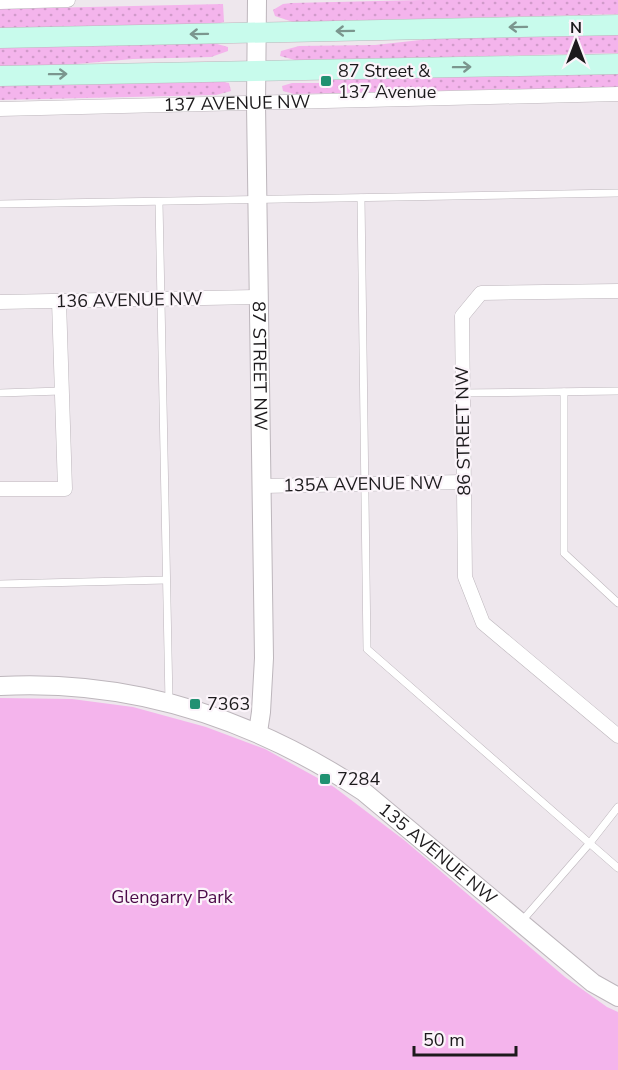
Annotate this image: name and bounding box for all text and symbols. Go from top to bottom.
north arrow [546,12,606,72]
text: N [570,17,582,39]
one-way arrow [508,21,528,33]
one-way arrow [335,25,355,37]
one-way arrow [189,28,209,40]
place label: 87 Street & 137 Avenue [338,59,436,104]
one-way arrow [452,61,472,73]
one-way arrow [48,69,68,80]
marker: 87 Street & 137 Avenue [319,74,333,88]
street label: 137 AVENUE NW [163,89,311,117]
street label: 136 AVENUE NW [55,287,203,313]
street label: 87 STREET NW [247,301,273,431]
street label: 86 STREET NW [450,366,476,496]
street label: 135A AVENUE NW [283,471,443,497]
place label: 7363 [207,692,250,716]
marker: 7363 [188,697,202,711]
place label: 7284 [337,767,380,791]
marker: 7284 [318,772,332,786]
street label: 135 AVENUE NW [374,797,502,910]
park label: Glengarry Park [111,885,234,909]
scale bar [414,1019,516,1057]
text: 50 m [423,1028,465,1052]

